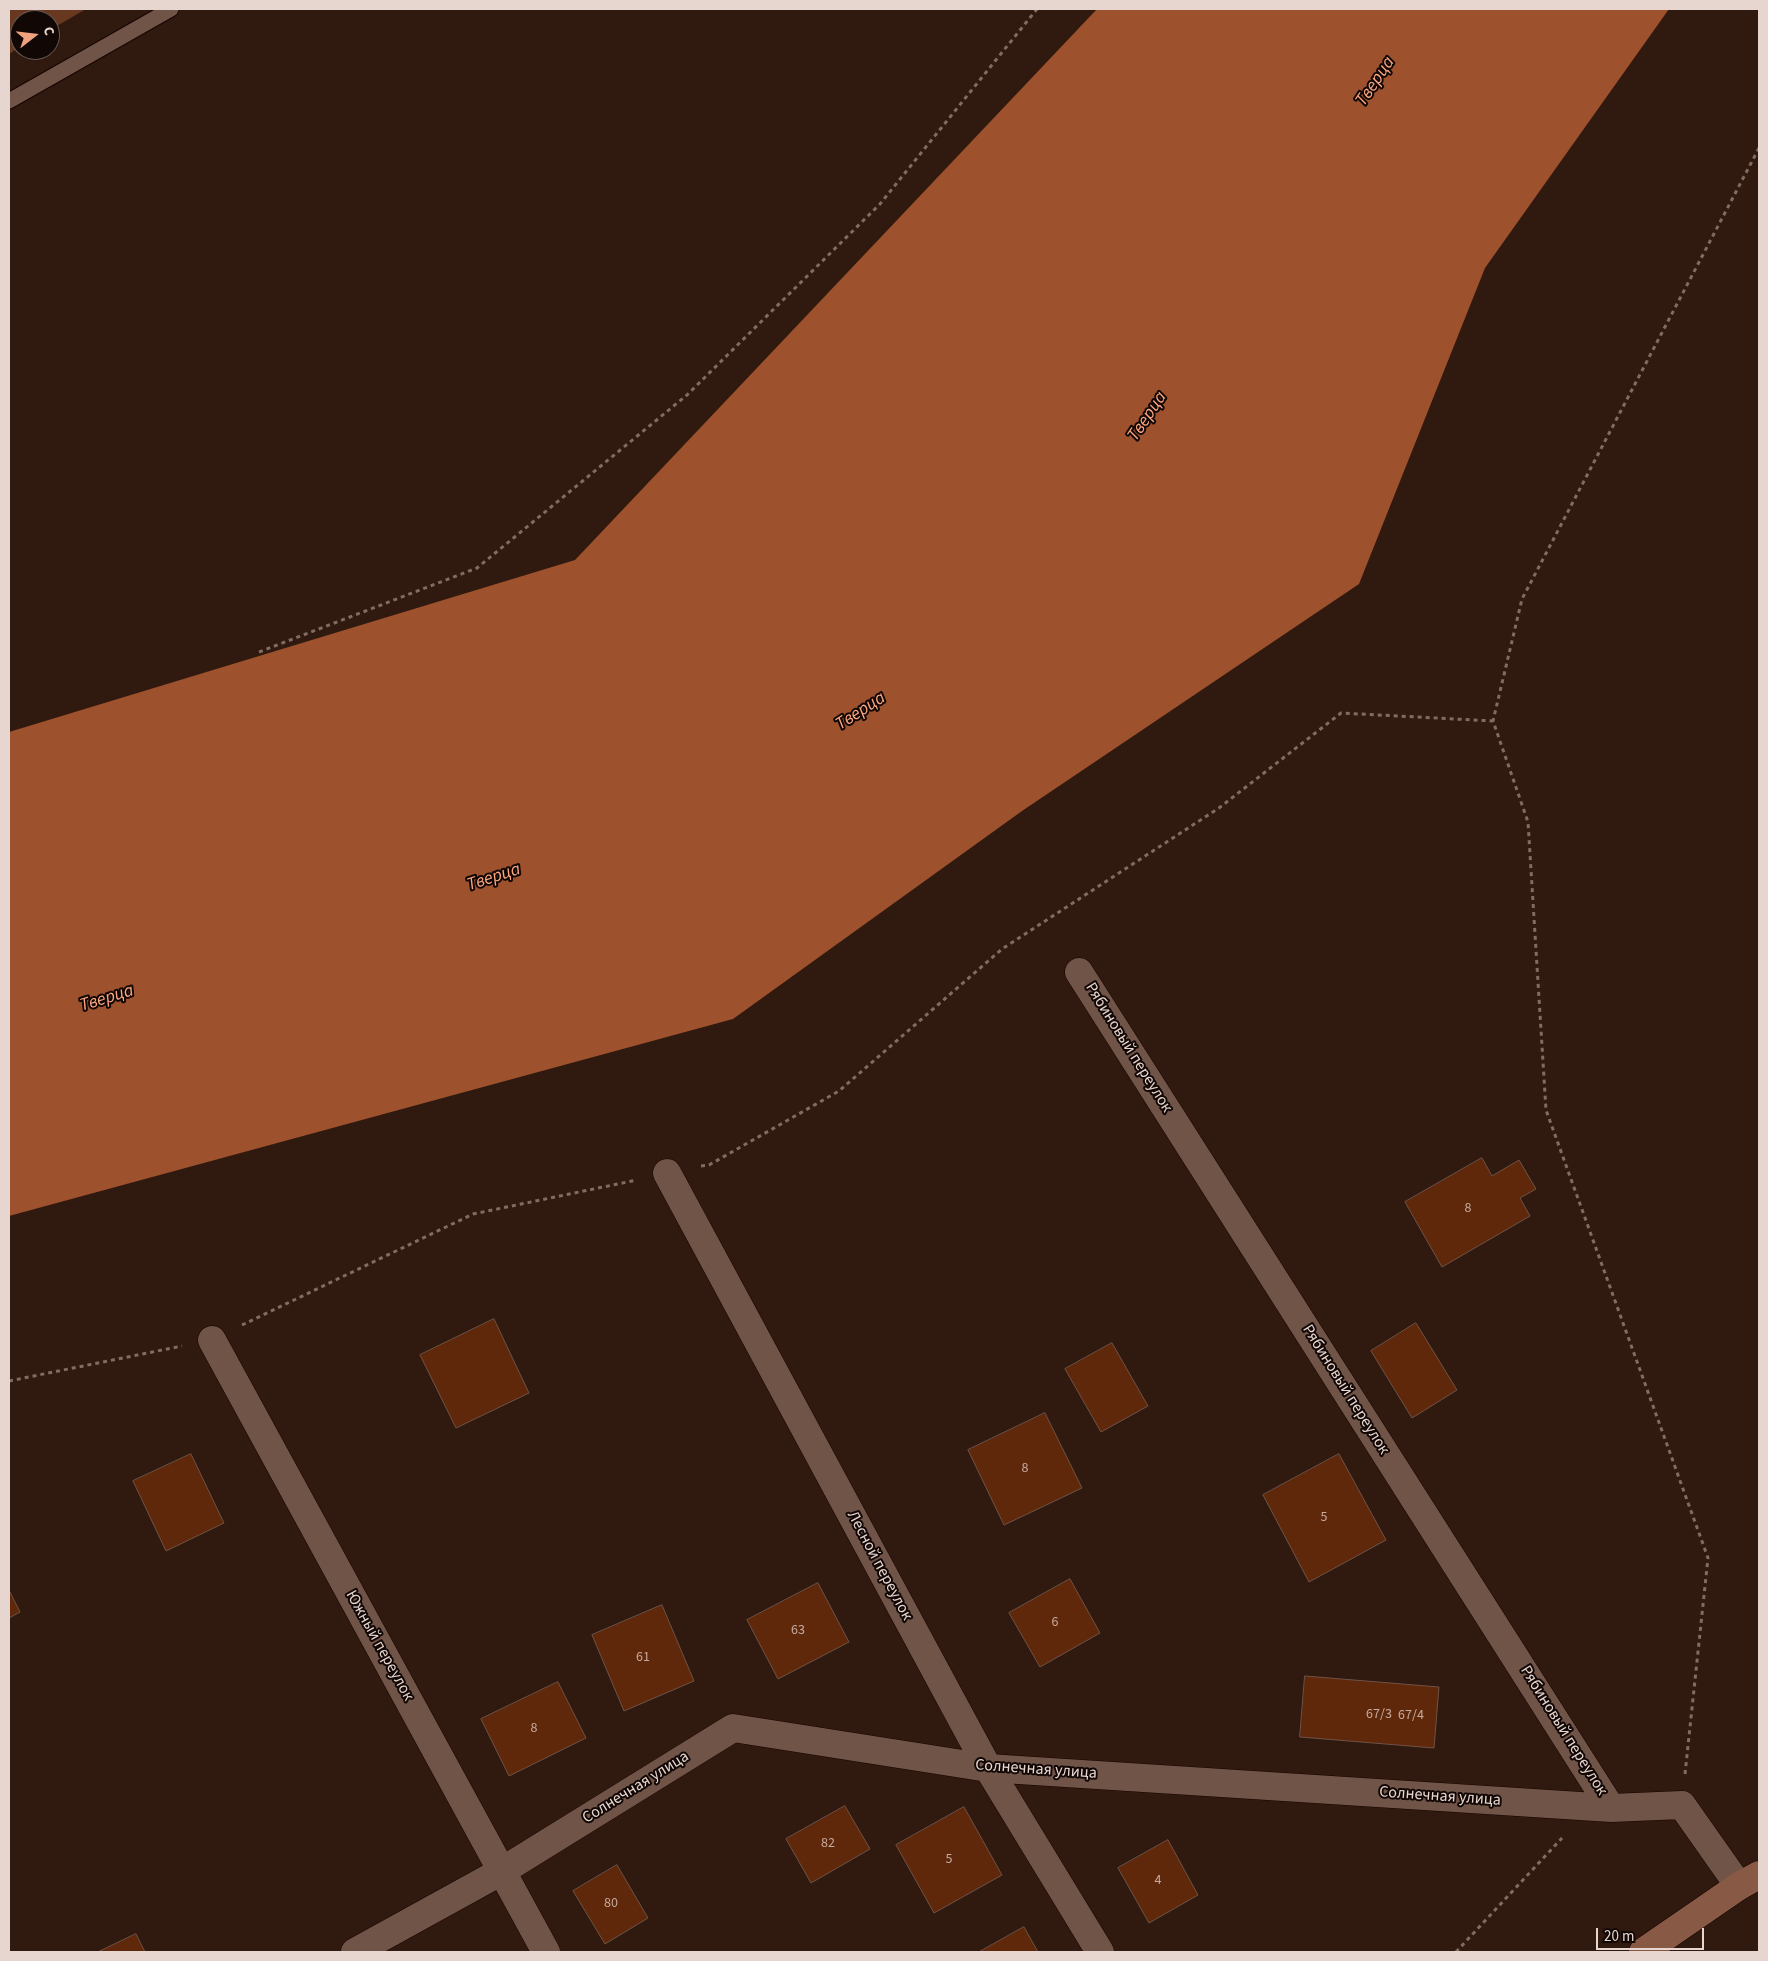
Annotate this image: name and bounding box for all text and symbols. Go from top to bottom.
north arrow [10,10,60,60]
text: С [38,24,59,38]
water label: Тверца [1352,53,1400,111]
water label: Тверца [1124,388,1172,446]
water label: Тверца [832,688,890,736]
water label: Тверца [464,859,524,897]
street label: Рябиновый переулок [1080,979,1176,1117]
water label: Тверца [77,981,137,1017]
house number: 8 [1465,1201,1471,1217]
street label: Рябиновый переулок [1297,1321,1393,1459]
house number: 8 [1022,1461,1028,1477]
street label: Лесной переулок [842,1508,916,1624]
house number: 5 [1321,1510,1327,1526]
street label: Южный переулок [341,1587,417,1705]
house number: 6 [1052,1615,1058,1631]
house number: 63 [791,1623,805,1639]
house number: 61 [636,1650,650,1666]
street label: Рябиновый переулок [1515,1662,1611,1800]
house number: 67/3 [1366,1707,1392,1723]
house number: 67/4 [1398,1708,1424,1724]
house number: 8 [531,1721,537,1737]
street label: Солнечная улица [579,1748,693,1828]
street label: Солнечная улица [975,1756,1097,1784]
street label: Солнечная улица [1379,1783,1501,1811]
house number: 82 [821,1836,835,1852]
house number: 5 [946,1852,952,1868]
house number: 4 [1155,1873,1161,1889]
house number: 80 [604,1896,618,1912]
scale bar [1598,1918,1706,1950]
text: 20 m [1604,1926,1634,1947]

